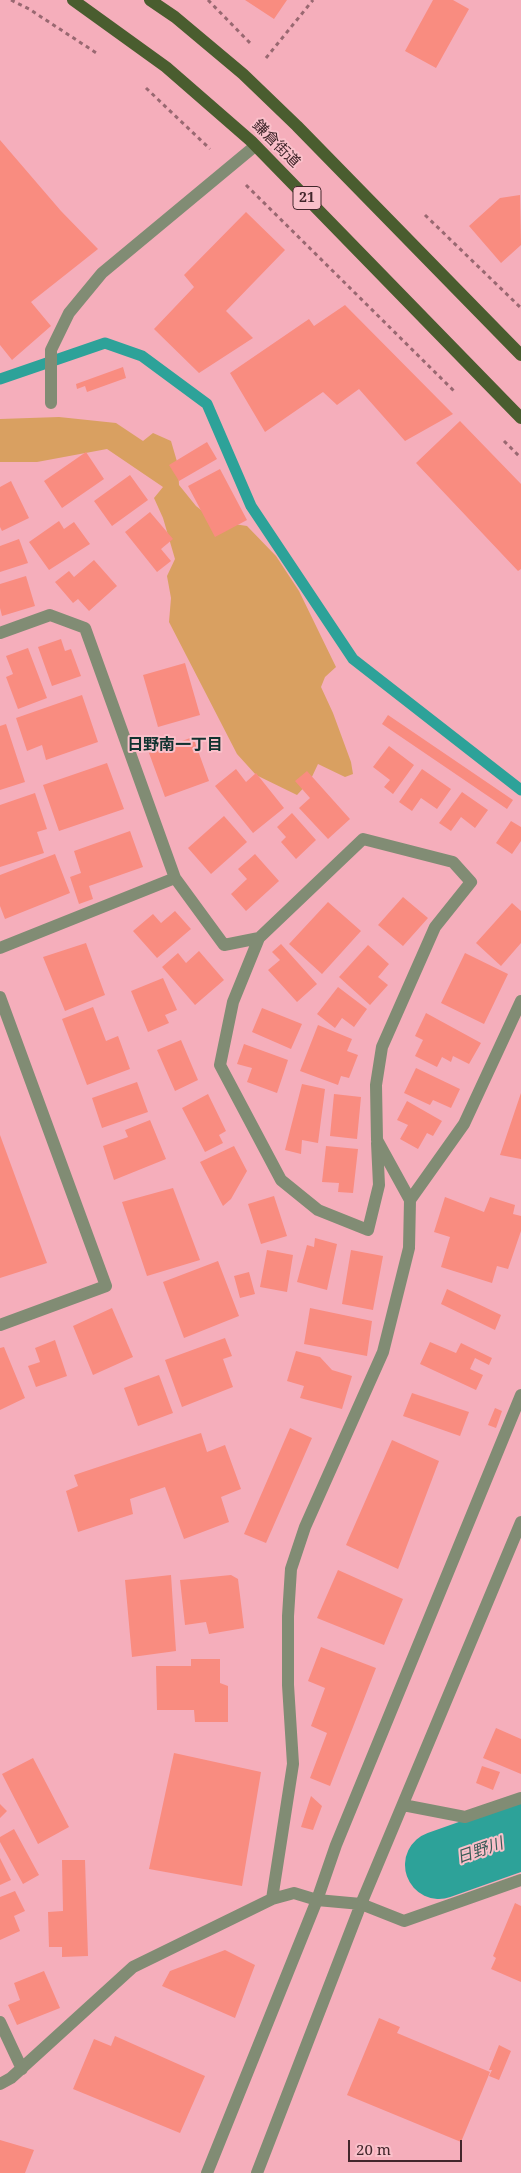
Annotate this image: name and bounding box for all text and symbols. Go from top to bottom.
street label: 鎌倉街道 [248,116,304,172]
road number: 21 [293,187,321,210]
district label: 日野南一丁目 [127,735,223,755]
water label: 日野川 [454,1834,506,1868]
scale bar [351,2130,465,2162]
text: 20 m [356,2139,391,2159]

